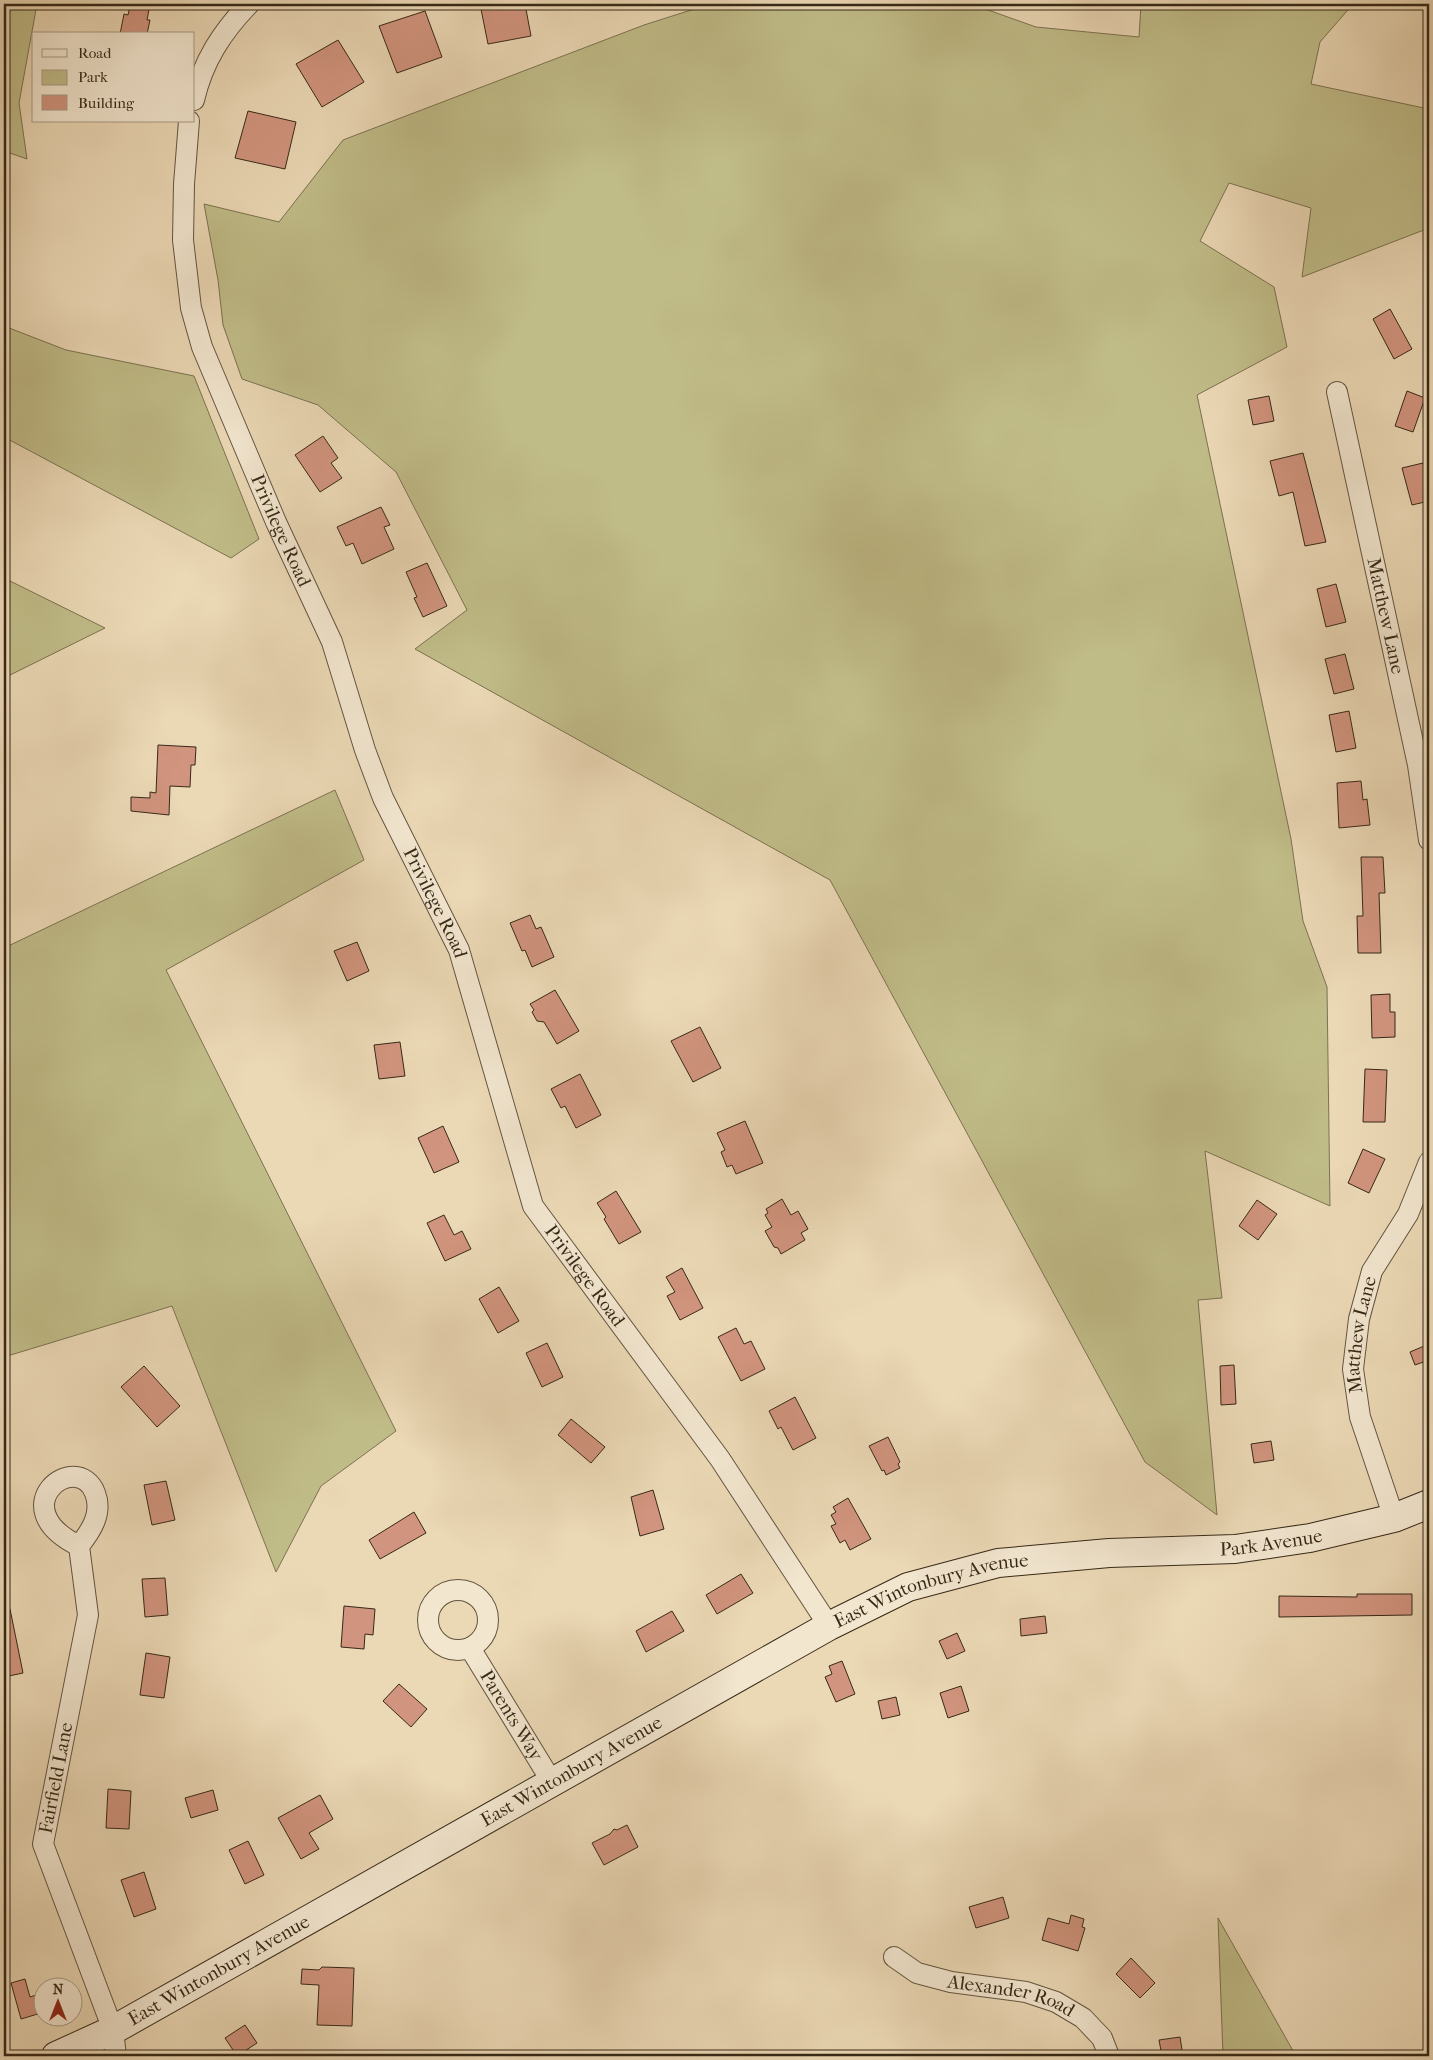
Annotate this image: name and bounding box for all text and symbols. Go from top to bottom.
legend [32,32,195,122]
text: Road [78,44,112,62]
text: Park [78,68,108,86]
text: Building [78,94,135,112]
street label: Privilege Road [246,471,316,591]
street label: Matthew Lane [1362,556,1409,676]
street label: Privilege Road [399,844,472,961]
street label: Privilege Road [540,1221,630,1331]
street label: Matthew Lane [1342,1274,1381,1395]
street label: Park Avenue [1220,1524,1325,1560]
street label: East Wintonbury Avenue [830,1549,1029,1633]
street label: Parents Way [475,1666,548,1765]
street label: East Wintonbury Avenue [477,1711,666,1831]
street label: Fairfield Lane [34,1721,78,1835]
street label: East Wintonbury Avenue [124,1910,313,2030]
street label: Alexander Road [945,1970,1079,2022]
north arrow [32,1978,82,2028]
text: N [53,1981,64,1998]

